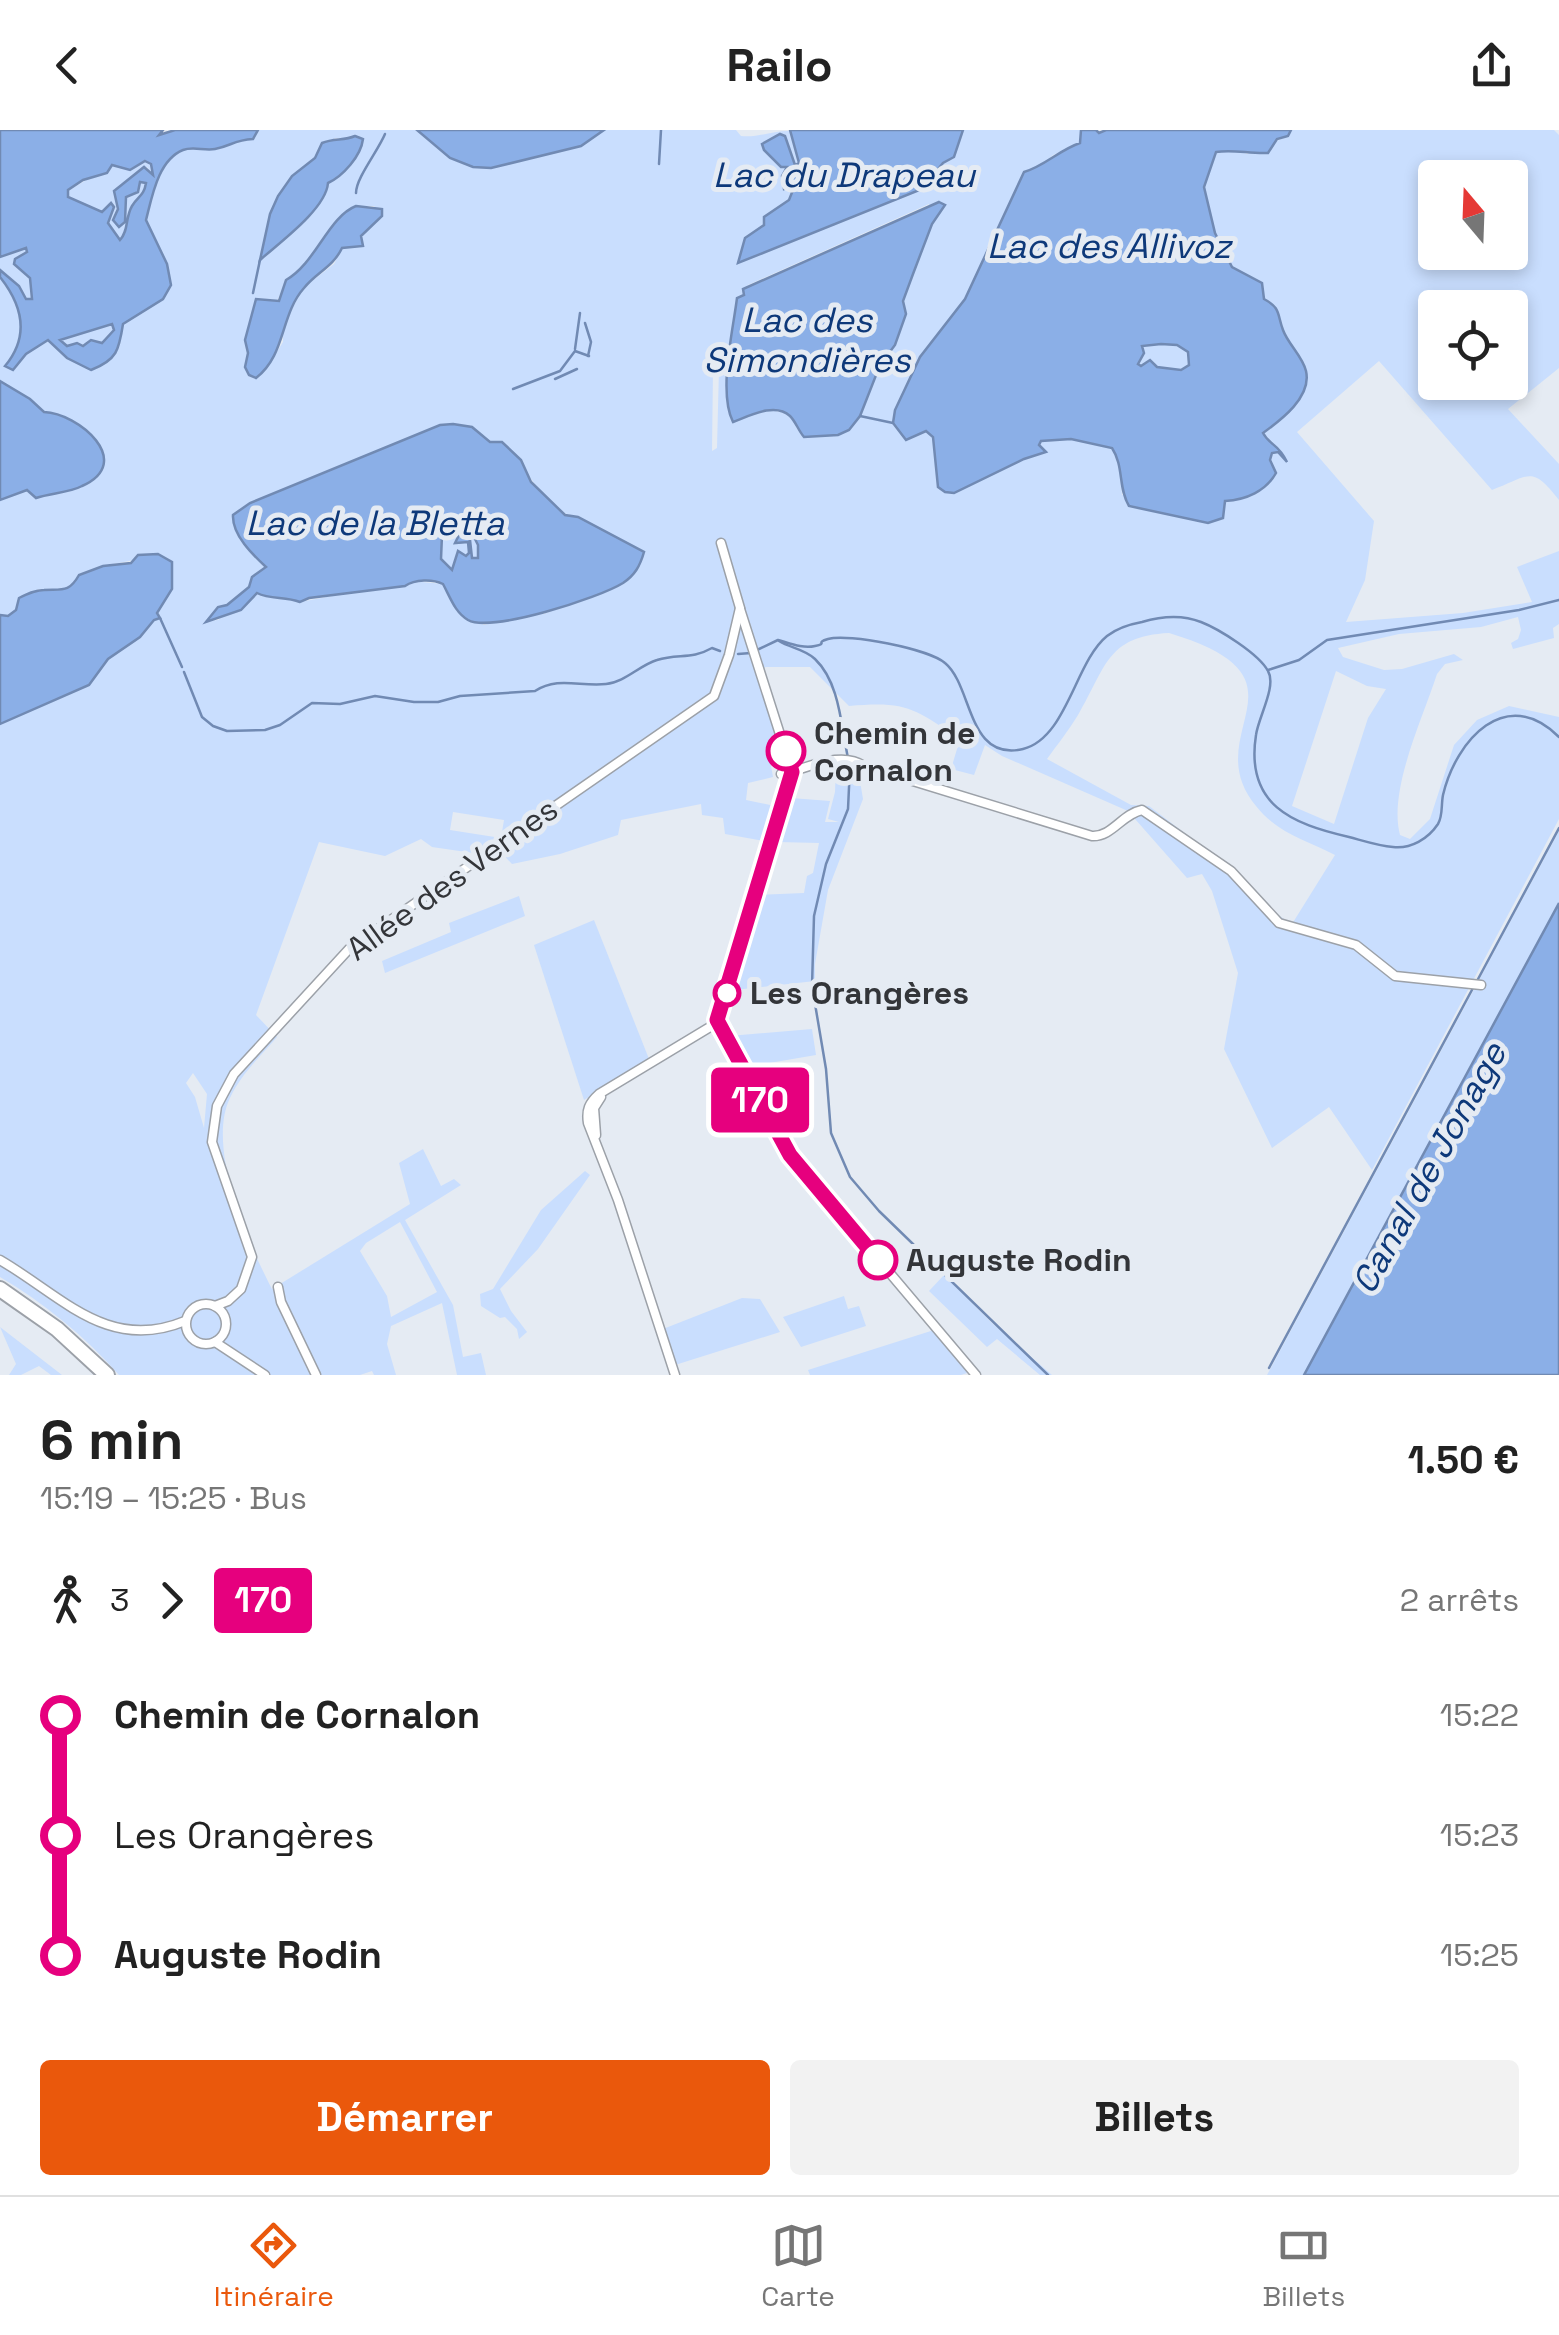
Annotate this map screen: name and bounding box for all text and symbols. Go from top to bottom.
text: Railo [727,37,832,94]
icon: back [40,38,95,93]
icon: share [1464,38,1519,93]
water label: Lac du Drapeau [713,153,977,197]
north arrow [1418,160,1528,270]
map controls [1418,160,1528,400]
water label: Lac des Allivoz [987,224,1234,268]
button: locate [1418,290,1528,400]
water label: Lac des Simondières [704,298,912,382]
water label: Lac de la Bletta [246,501,505,545]
place label: Chemin de Cornalon [814,713,975,790]
marker: Chemin de Cornalon [767,732,805,770]
street label: Allée des Vernes [339,789,565,969]
place label: Les Orangères [750,973,969,1013]
marker: Les Orangères [714,980,740,1006]
water label: Canal de Jonage [1342,1034,1517,1301]
line badge: 170 [702,1068,818,1132]
text: 170 [731,1078,789,1122]
place label: Auguste Rodin [906,1240,1132,1280]
marker: Auguste Rodin [859,1241,897,1279]
text: 6 min [40,1405,183,1475]
text: 1.50 € [1408,1436,1519,1484]
text: 15:19 – 15:25 · Bus [40,1478,307,1518]
icon: walk [40,1573,95,1628]
icon: forward [144,1573,199,1628]
text: 170 [234,1578,292,1622]
text: 3 [110,1580,129,1620]
text: 2 arrêts [1400,1580,1519,1620]
text: Chemin de Cornalon [114,1691,480,1739]
text: 15:22 [1440,1695,1519,1735]
text: Les Orangères [114,1811,374,1859]
text: 15:23 [1440,1815,1519,1855]
text: Auguste Rodin [114,1931,382,1979]
text: 15:25 [1440,1935,1519,1975]
button: Démarrer [40,2060,770,2175]
button: Billets [790,2060,1519,2175]
tab: Itinéraire [214,2218,334,2314]
tab: Carte [761,2218,835,2314]
tab: Billets [1262,2218,1345,2314]

